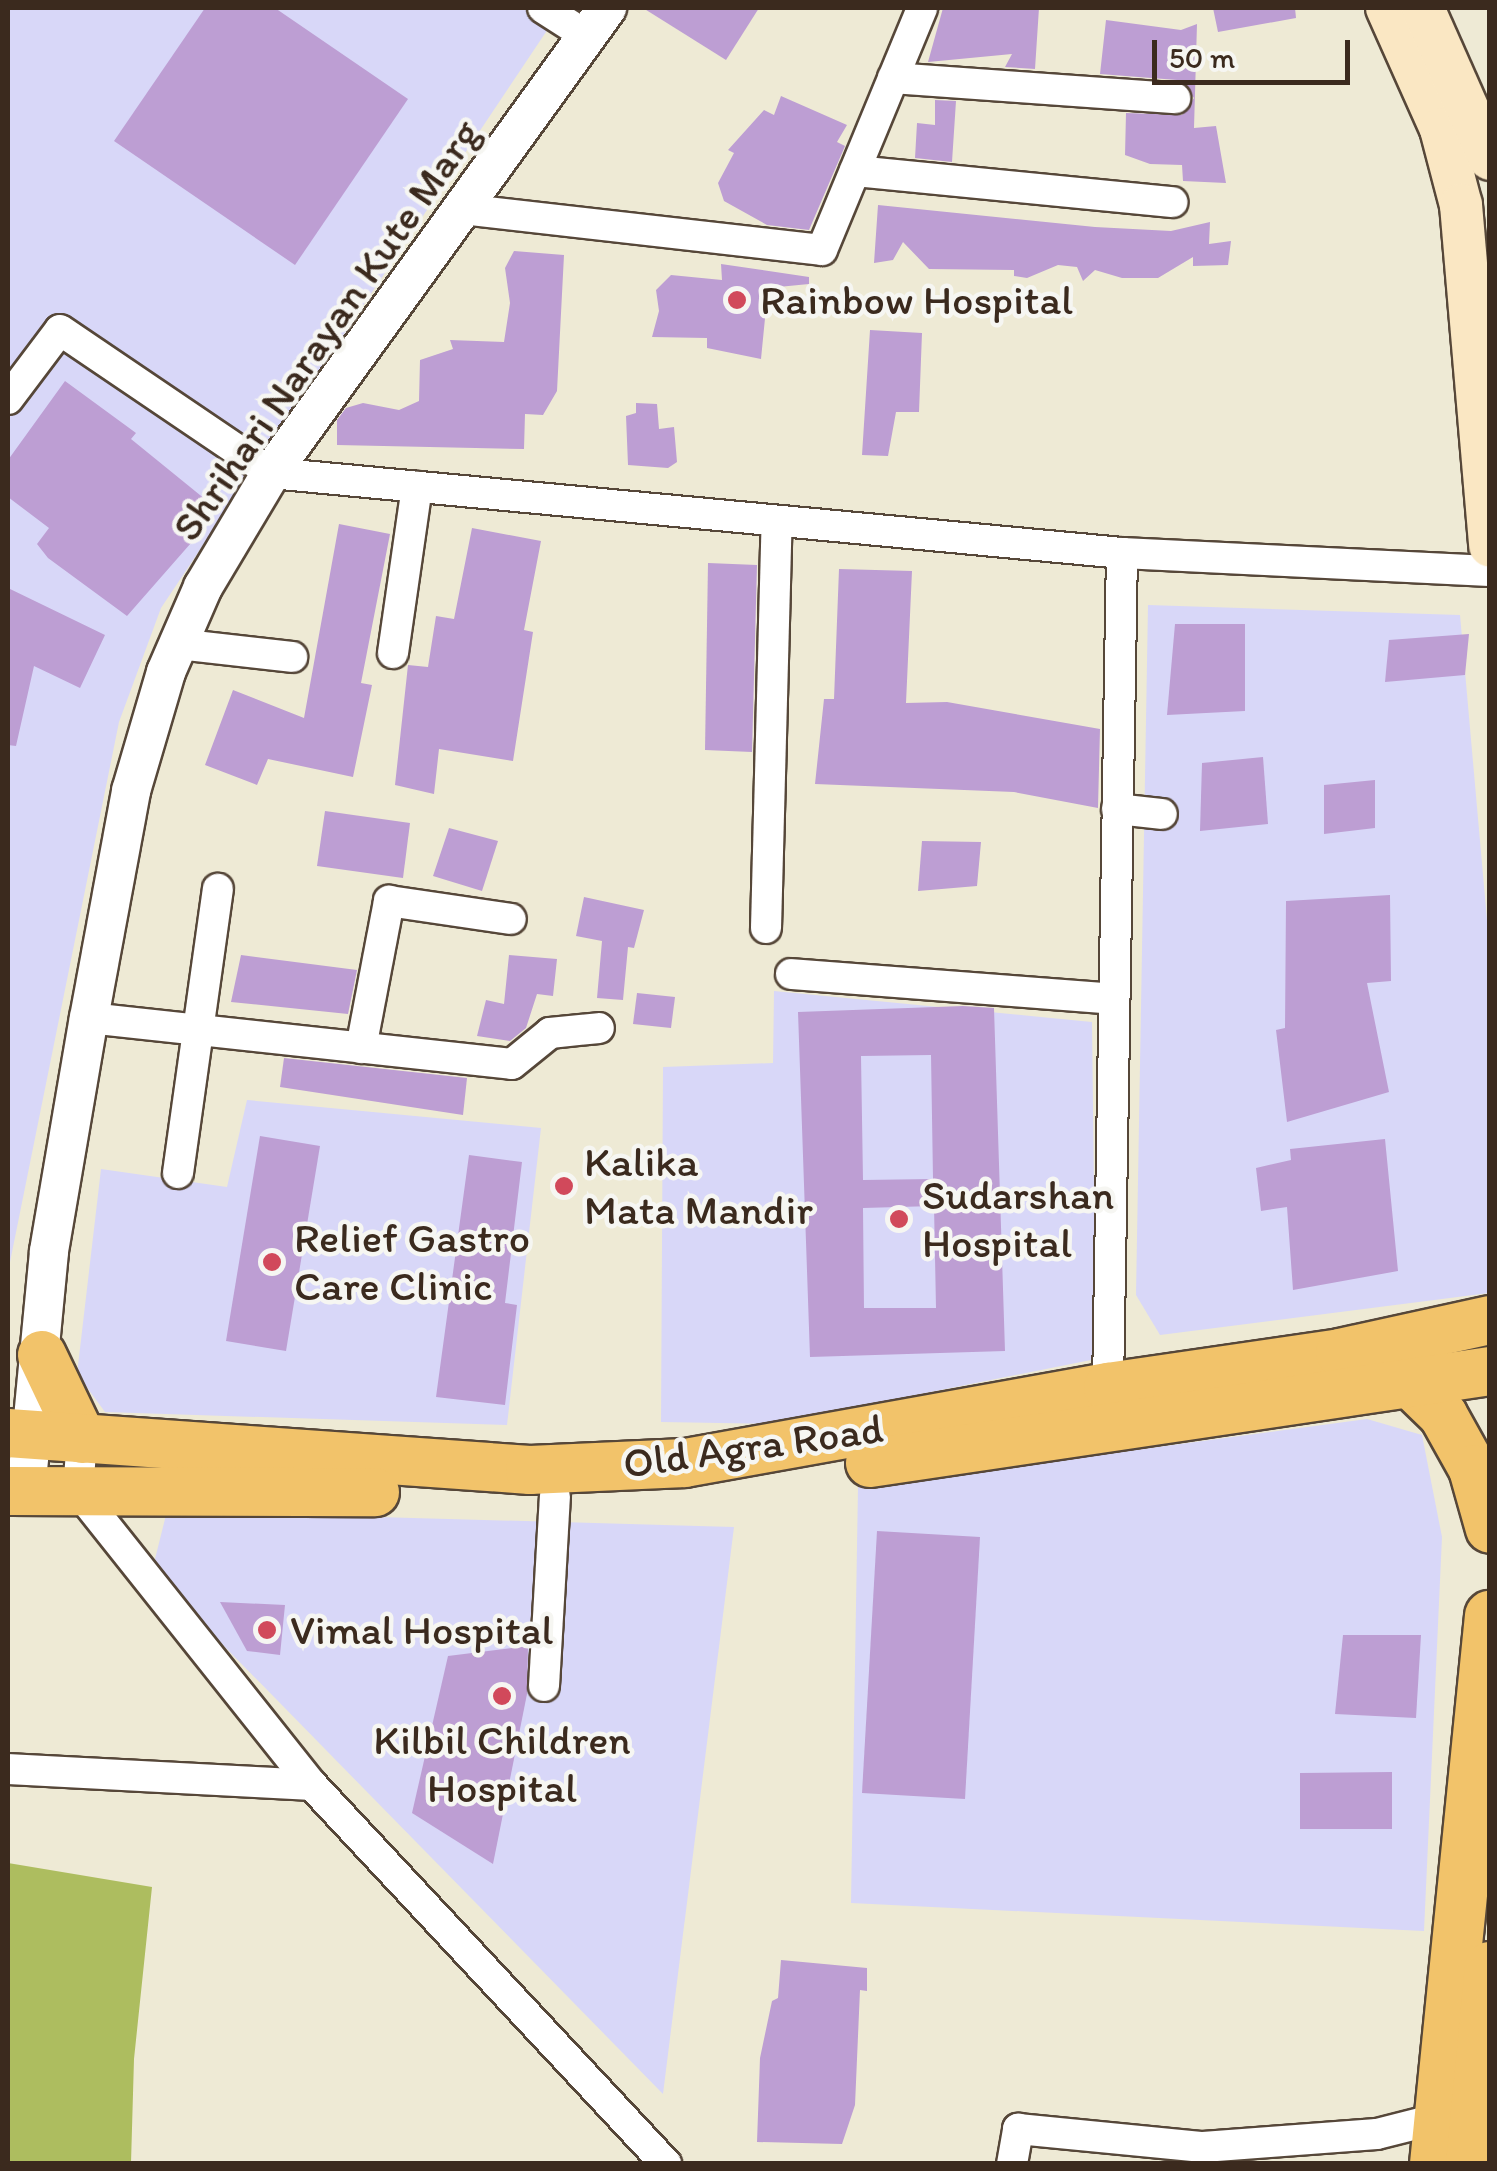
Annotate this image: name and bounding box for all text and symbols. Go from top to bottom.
scale bar [1157,20,1354,82]
text: 50 m [1169,39,1235,76]
street label: Shrihari Narayan Kute Marg [161,110,491,550]
place label: Rainbow Hospital [760,275,1073,325]
marker: Rainbow Hospital [724,287,750,313]
place label: Kalika Mata Mandir [584,1137,813,1236]
place label: Sudarshan Hospital [922,1170,1114,1268]
marker: Kalika Mata Mandir [553,1175,575,1197]
marker: Sudarshan Hospital [886,1206,912,1232]
place label: Relief Gastro Care Clinic [294,1213,531,1312]
marker: Relief Gastro Care Clinic [259,1249,285,1275]
street label: Old Agra Road [621,1403,885,1489]
place label: Vimal Hospital [290,1605,553,1655]
marker: Vimal Hospital [254,1617,280,1643]
marker: Kilbil Children Hospital [489,1683,515,1709]
place label: Kilbil Children Hospital [373,1715,631,1814]

